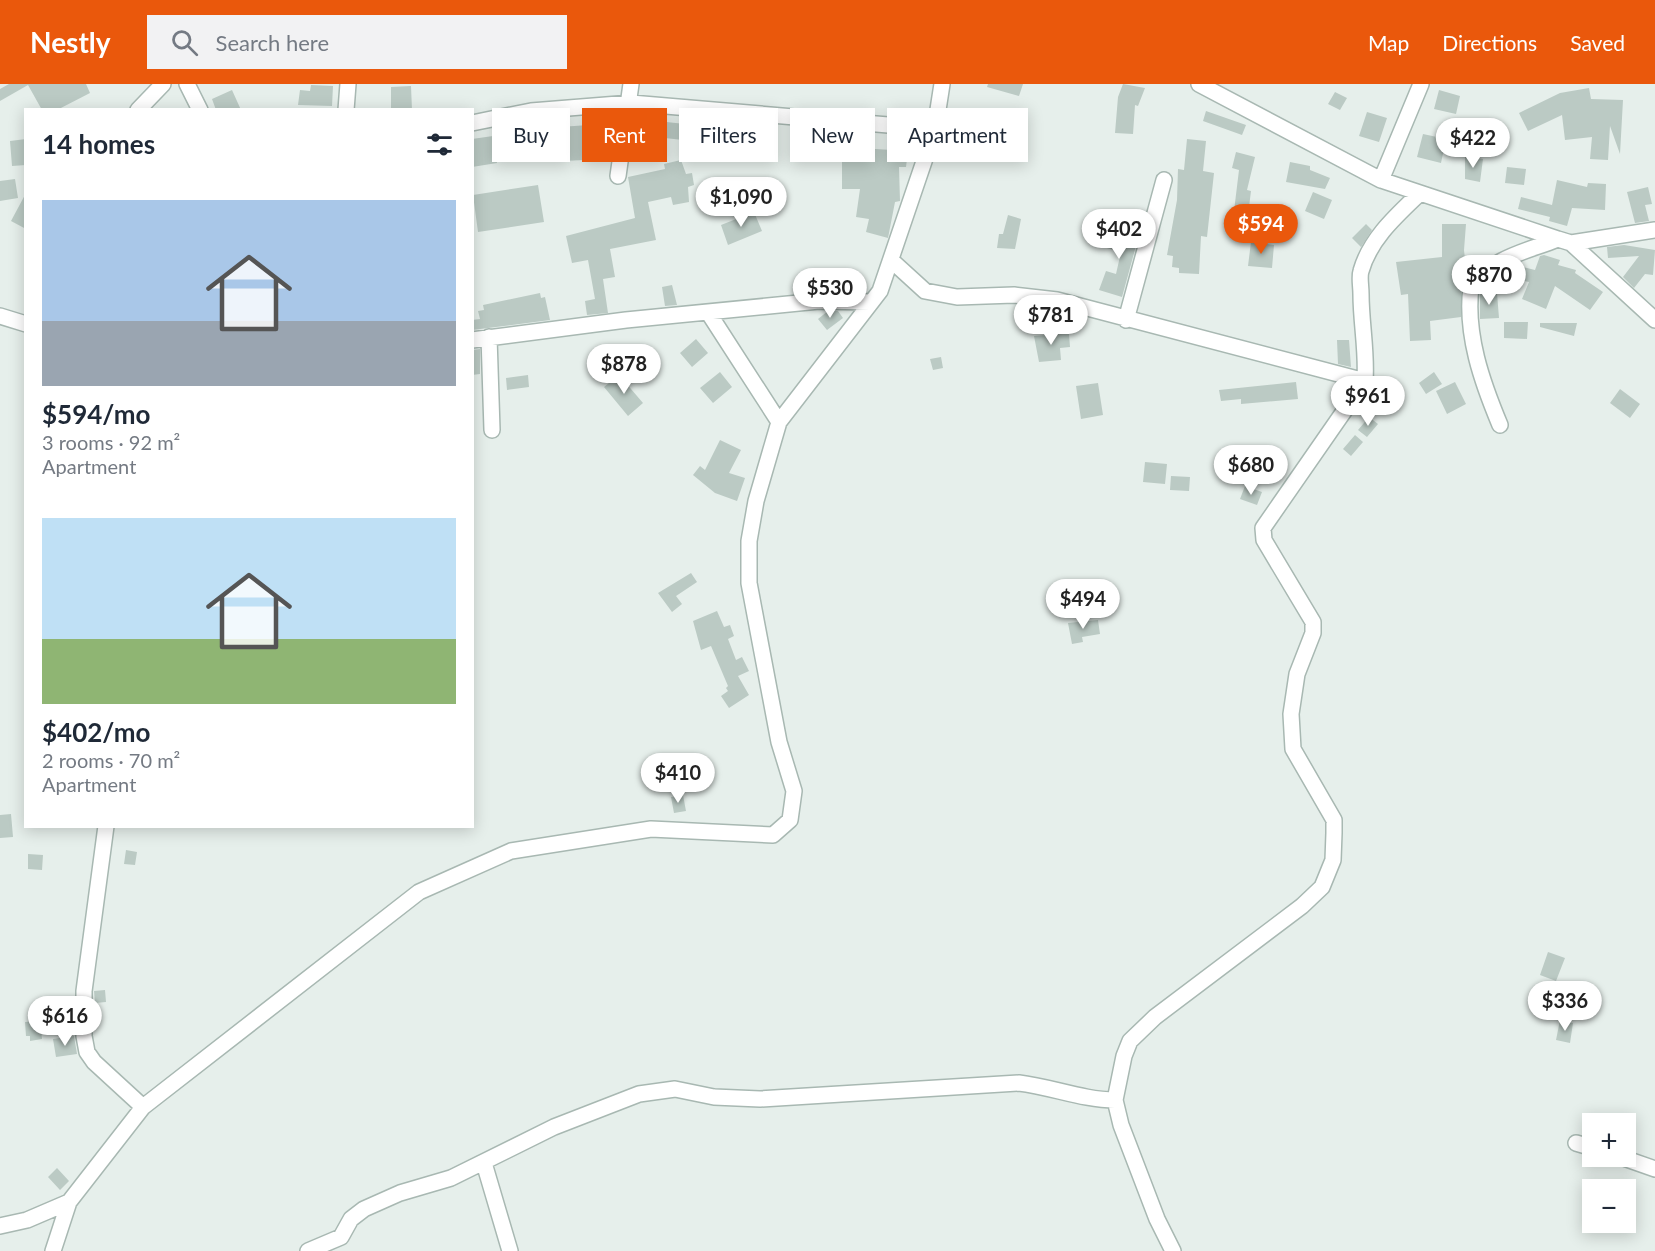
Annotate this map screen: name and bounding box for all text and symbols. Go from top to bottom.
search box [147,15,567,69]
text: Nestly [30,25,111,59]
icon: search [168,26,201,59]
text: Search here [216,29,329,56]
text: Map [1368,30,1409,55]
text: Directions [1442,30,1537,55]
text: Saved [1570,30,1625,55]
chip: Buy [492,108,570,162]
chip: Rent [582,108,667,162]
chip: Filters [679,108,778,162]
chip: New [790,108,875,162]
chip: Apartment [887,108,1028,162]
pin: $422 [1437,118,1509,169]
text: $422 [1450,125,1496,149]
text: 14 homes [42,128,155,160]
icon: filters [423,128,456,161]
pin: $1,090 [692,177,790,228]
text: $1,090 [710,184,772,208]
pin: $594 [1225,204,1297,255]
pin: $402 [1083,209,1155,260]
text: $594 [1238,211,1284,235]
text: $402 [1096,216,1142,240]
icon: home [195,239,303,347]
pin: $870 [1453,255,1525,306]
text: $870 [1466,262,1512,286]
pin: $530 [794,268,866,319]
text: $530 [807,275,853,299]
pin: $781 [1015,295,1087,346]
text: $781 [1028,302,1074,326]
pin: $878 [588,344,660,395]
text: $878 [601,351,647,375]
pin: $961 [1332,376,1404,427]
text: $961 [1345,383,1391,407]
text: $594/mo [42,398,150,430]
text: 3 rooms · 92 m² [42,430,180,454]
pin: $680 [1215,445,1287,496]
text: $680 [1228,452,1274,476]
text: Apartment [42,454,136,478]
icon: home [195,557,303,665]
pin: $494 [1047,579,1119,630]
text: $494 [1060,586,1106,610]
text: $402/mo [42,716,150,748]
text: 2 rooms · 70 m² [42,748,180,772]
pin: $410 [642,753,714,804]
text: $410 [655,760,701,784]
text: Apartment [42,772,136,796]
pin: $336 [1529,981,1601,1032]
text: $336 [1542,988,1588,1012]
pin: $616 [29,996,101,1047]
text: $616 [42,1003,88,1027]
map controls [1582,1113,1636,1233]
button: + [1582,1113,1636,1167]
button: − [1582,1179,1636,1233]

